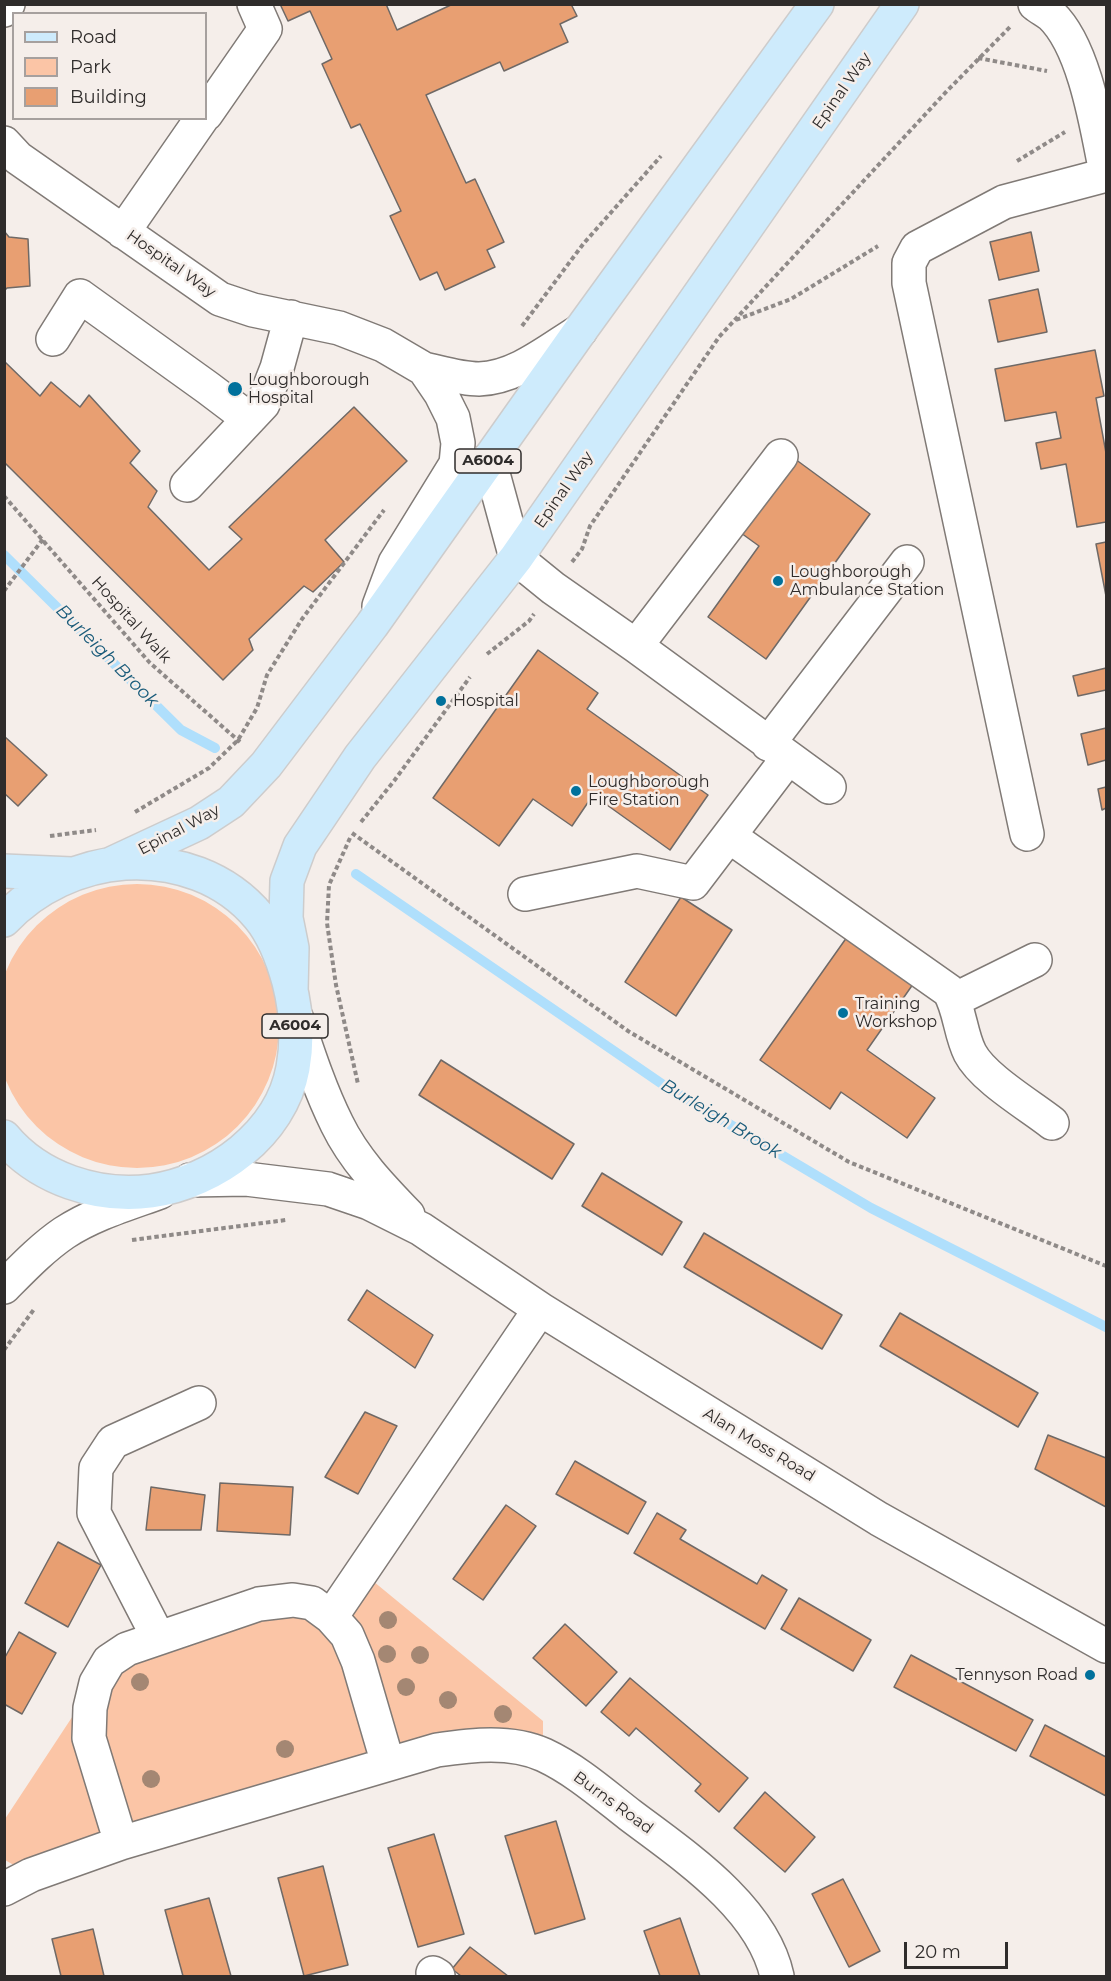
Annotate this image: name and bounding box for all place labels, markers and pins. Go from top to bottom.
place label: Loughborough Hospital [248,370,370,408]
marker: Loughborough Hospital [226,380,244,398]
place label: Loughborough Ambulance Station [790,562,944,600]
marker: Loughborough Ambulance Station [771,574,785,588]
place label: Hospital [453,691,519,711]
marker: Hospital [434,694,448,708]
place label: Loughborough Fire Station [588,772,710,810]
marker: Loughborough Fire Station [569,784,583,798]
place label: Training Workshop [855,994,937,1032]
marker: Training Workshop [836,1006,850,1020]
place label: Tennyson Road [955,1665,1078,1685]
marker: Tennyson Road [1083,1668,1097,1682]

